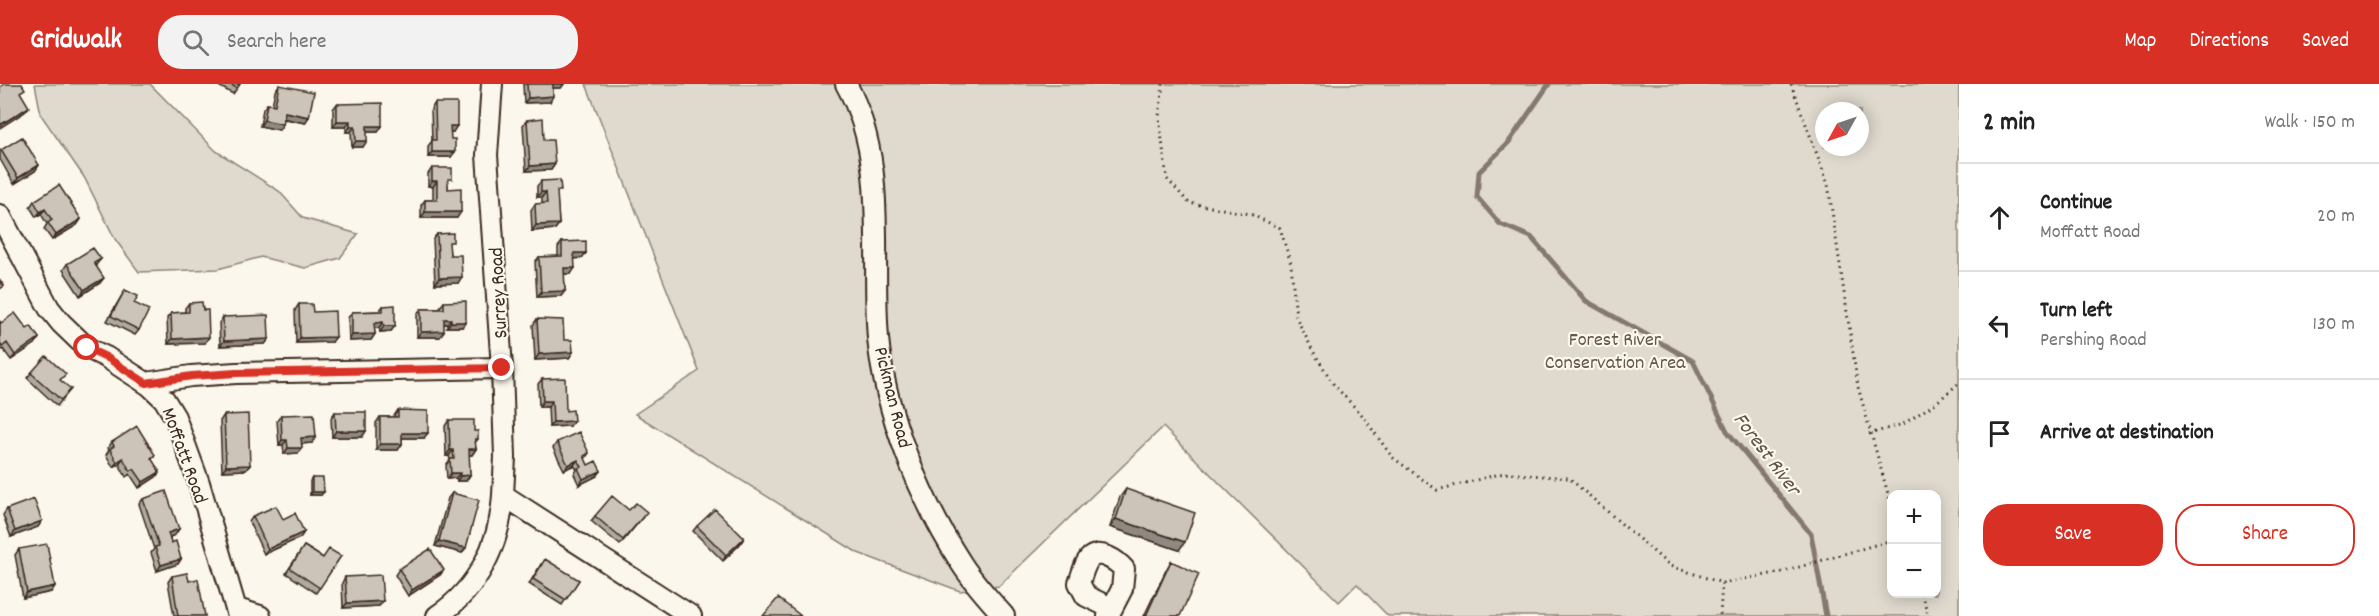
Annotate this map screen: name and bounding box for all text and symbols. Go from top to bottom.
search box [158,15,578,69]
text: Gridwalk [30,22,122,62]
icon: search [179,26,212,59]
text: Search here [227,27,327,58]
text: Map [2125,27,2156,57]
text: Directions [2189,27,2269,57]
text: Saved [2302,27,2349,57]
north arrow [1815,102,1869,156]
text: 2 min [1983,105,2035,142]
text: Walk · 150 m [2265,109,2355,137]
text: Continue [2040,188,2112,219]
icon: ahead [1983,201,2016,234]
text: 20 m [2317,203,2355,231]
text: Moffatt Road [2040,219,2140,247]
street label: Surrey Road [484,247,516,339]
text: Turn left [2040,296,2112,327]
icon: left [1983,309,2016,342]
text: 130 m [2313,311,2355,339]
park label: Forest River Conservation Area [1545,327,1686,378]
text: Pershing Road [2040,327,2147,355]
route start [73,334,99,360]
street label: Pickman Road [865,344,917,451]
route end [488,354,514,380]
street label: Moffatt Road [153,404,213,508]
water label: Forest River [1724,407,1808,504]
icon: arrive [1983,417,2016,450]
text: Arrive at destination [2040,418,2214,449]
map controls [1887,490,1941,598]
button: + [1887,490,1941,544]
button: Save [1983,504,2163,566]
button: Share [2175,504,2355,566]
button: − [1887,544,1941,598]

